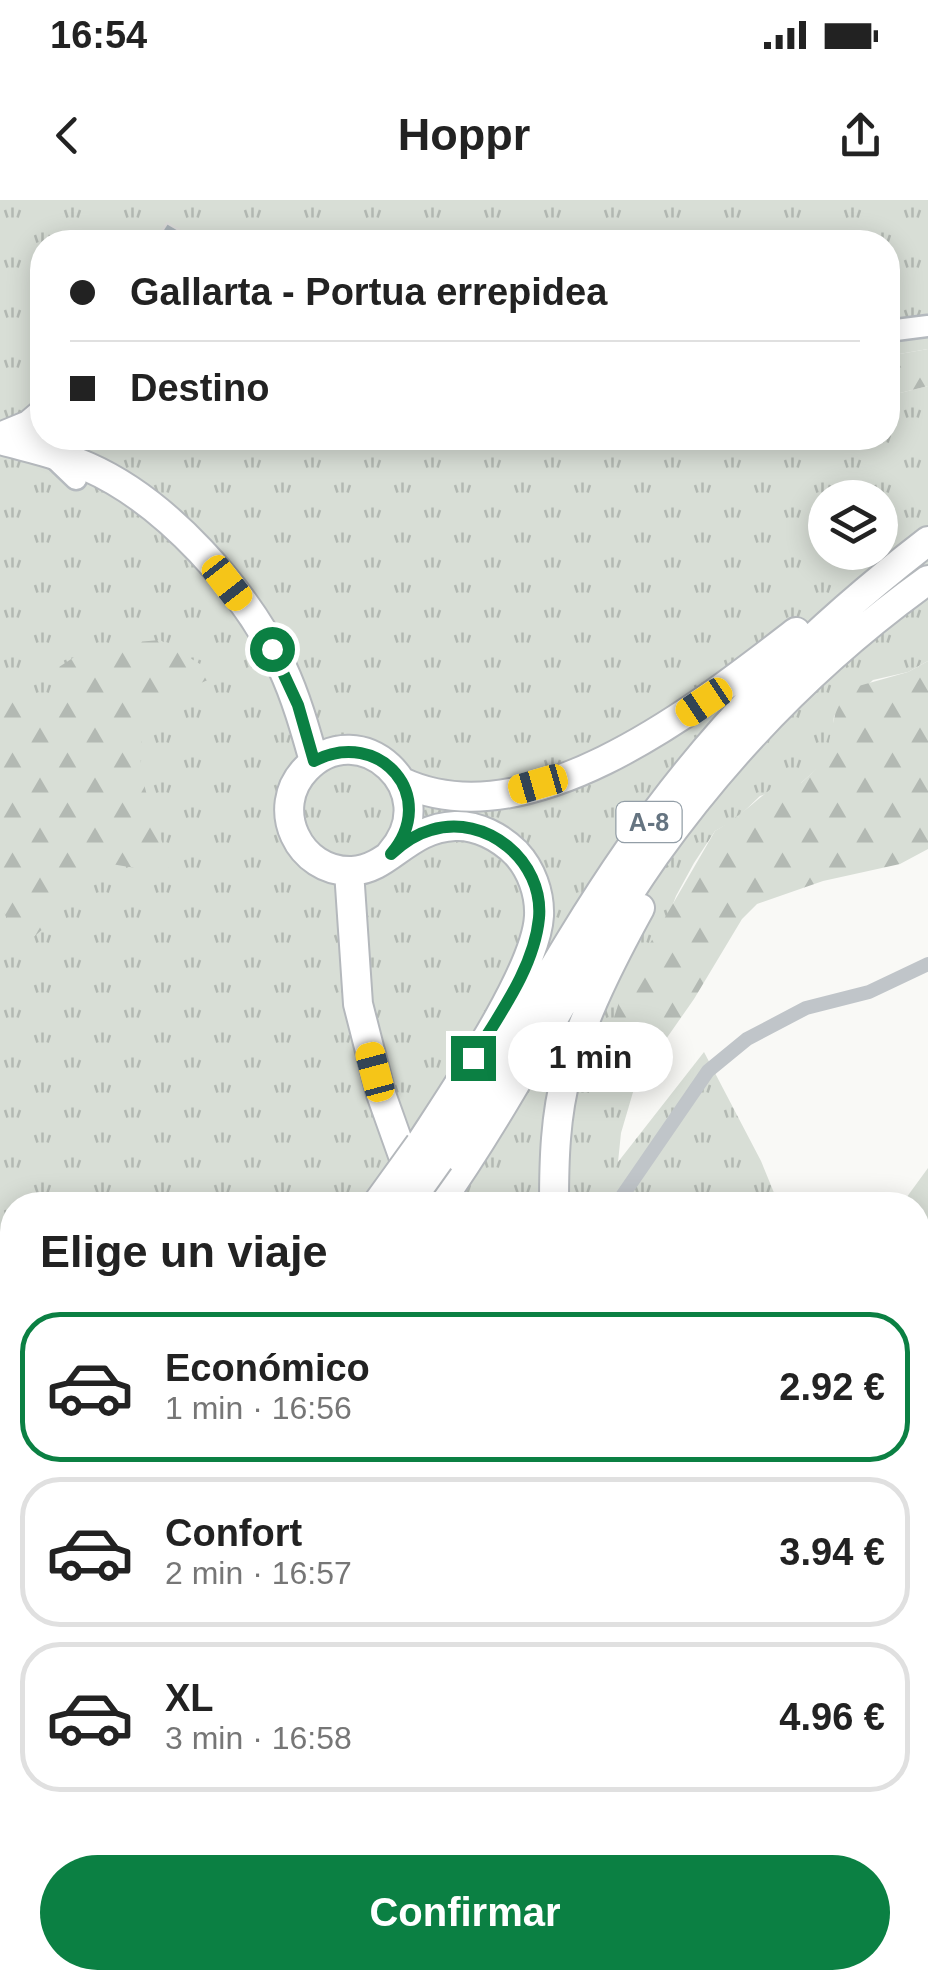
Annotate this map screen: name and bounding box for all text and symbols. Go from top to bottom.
text: 16:54 [50,14,147,56]
icon: back [40,108,95,163]
icon: share [833,108,888,163]
text: Hoppr [398,109,530,160]
text: Gallarta - Portua errepidea [130,271,607,313]
text: Destino [130,367,269,409]
map controls [808,480,898,570]
button: layers [808,480,898,570]
car [197,550,257,616]
route start [250,627,295,672]
car [671,673,737,731]
car [505,761,571,807]
road number: A-8 [616,802,682,842]
callout: 1 min [508,1023,673,1093]
route end [451,1036,496,1081]
car [353,1039,397,1105]
text: 1 min [549,1039,632,1075]
text: Elige un viaje [40,1226,328,1277]
icon: car [45,1342,135,1432]
text: Económico [165,1347,370,1389]
text: 2.92 € [779,1366,885,1408]
text: 1 min · 16:56 [165,1390,352,1426]
icon: car [45,1507,135,1597]
text: Confort [165,1512,302,1554]
text: 3.94 € [779,1531,885,1573]
text: 2 min · 16:57 [165,1555,352,1591]
icon: car [45,1672,135,1762]
text: XL [165,1677,214,1719]
text: 4.96 € [779,1696,885,1738]
text: 3 min · 16:58 [165,1720,352,1756]
button: Confirmar [40,1855,890,1970]

